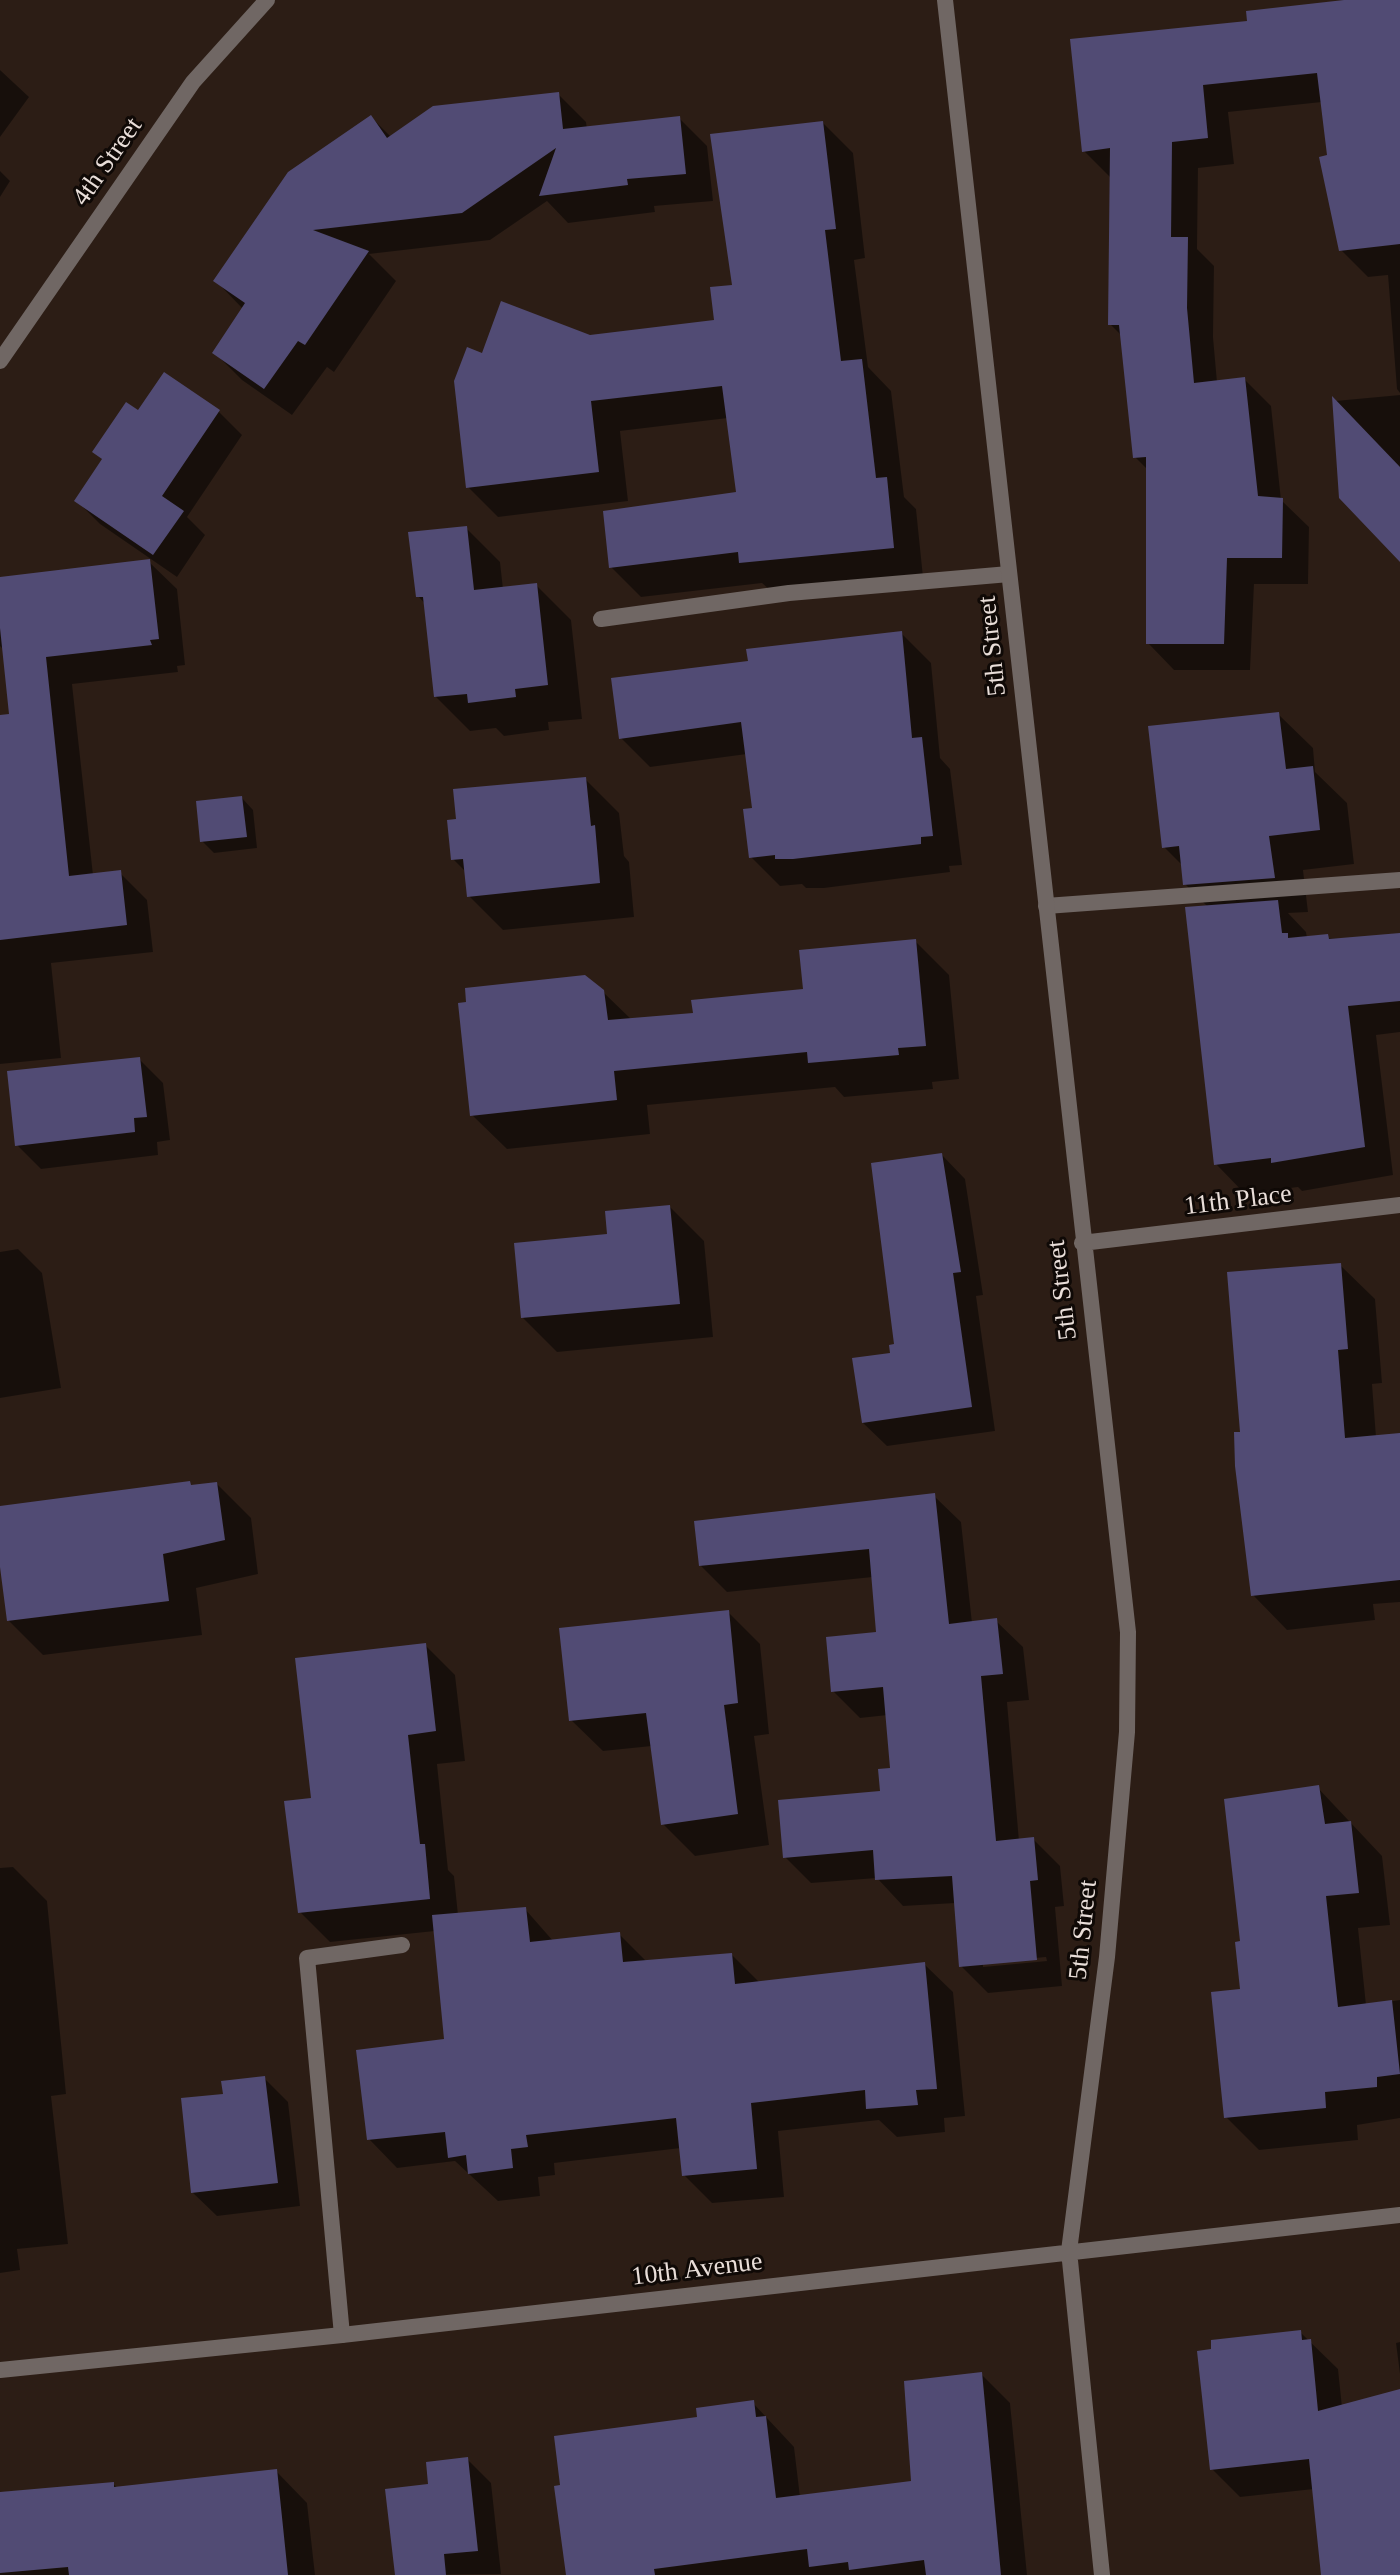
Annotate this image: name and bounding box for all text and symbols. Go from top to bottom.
street label: 4th Street [66,112,150,212]
street label: 5th Street [972,594,1014,698]
street label: 11th Place [1182,1179,1294,1223]
street label: 5th Street [1041,1238,1085,1342]
street label: 5th Street [1063,1878,1105,1982]
street label: 10th Avenue [630,2246,764,2294]

